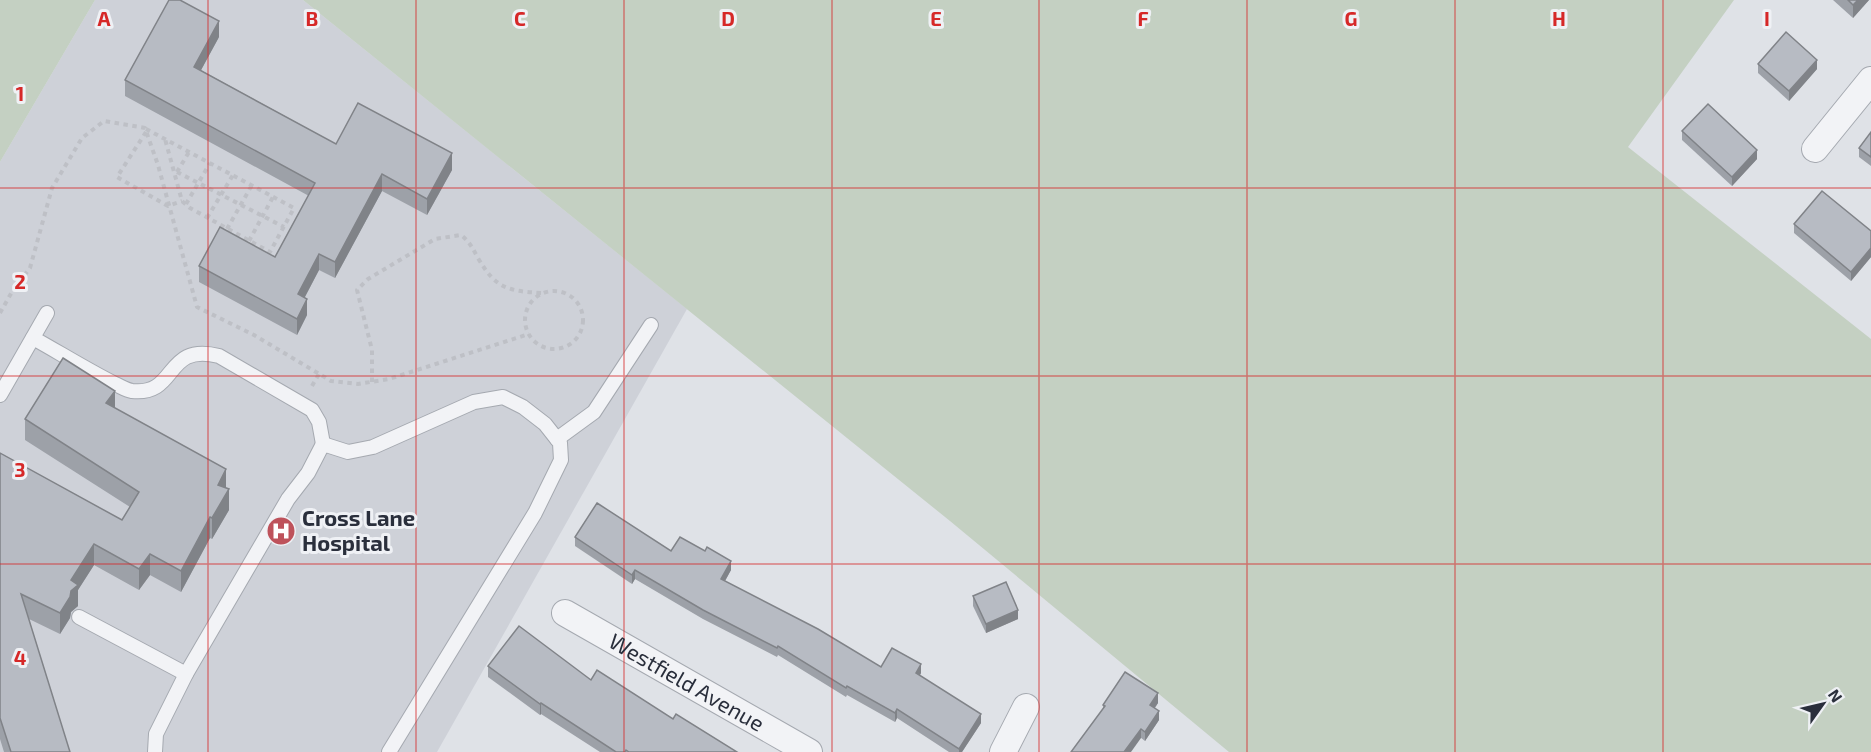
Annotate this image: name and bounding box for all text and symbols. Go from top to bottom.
text: A [97,6,111,30]
text: B [306,6,318,30]
text: C [514,6,526,30]
text: D [721,6,735,30]
text: E [930,6,942,30]
text: F [1137,6,1149,30]
text: G [1345,6,1357,30]
text: H [1552,6,1566,30]
text: I [1764,6,1770,30]
text: 1 [16,81,24,105]
text: 2 [14,269,26,293]
text: 3 [14,457,26,481]
place label: Cross Lane Hospital [302,504,415,555]
hospital icon: Cross Lane Hospital [265,515,297,547]
street label: Westfield Avenue [605,627,769,736]
text: 4 [14,645,27,669]
north arrow [1793,674,1853,734]
text: N [1825,685,1847,705]

